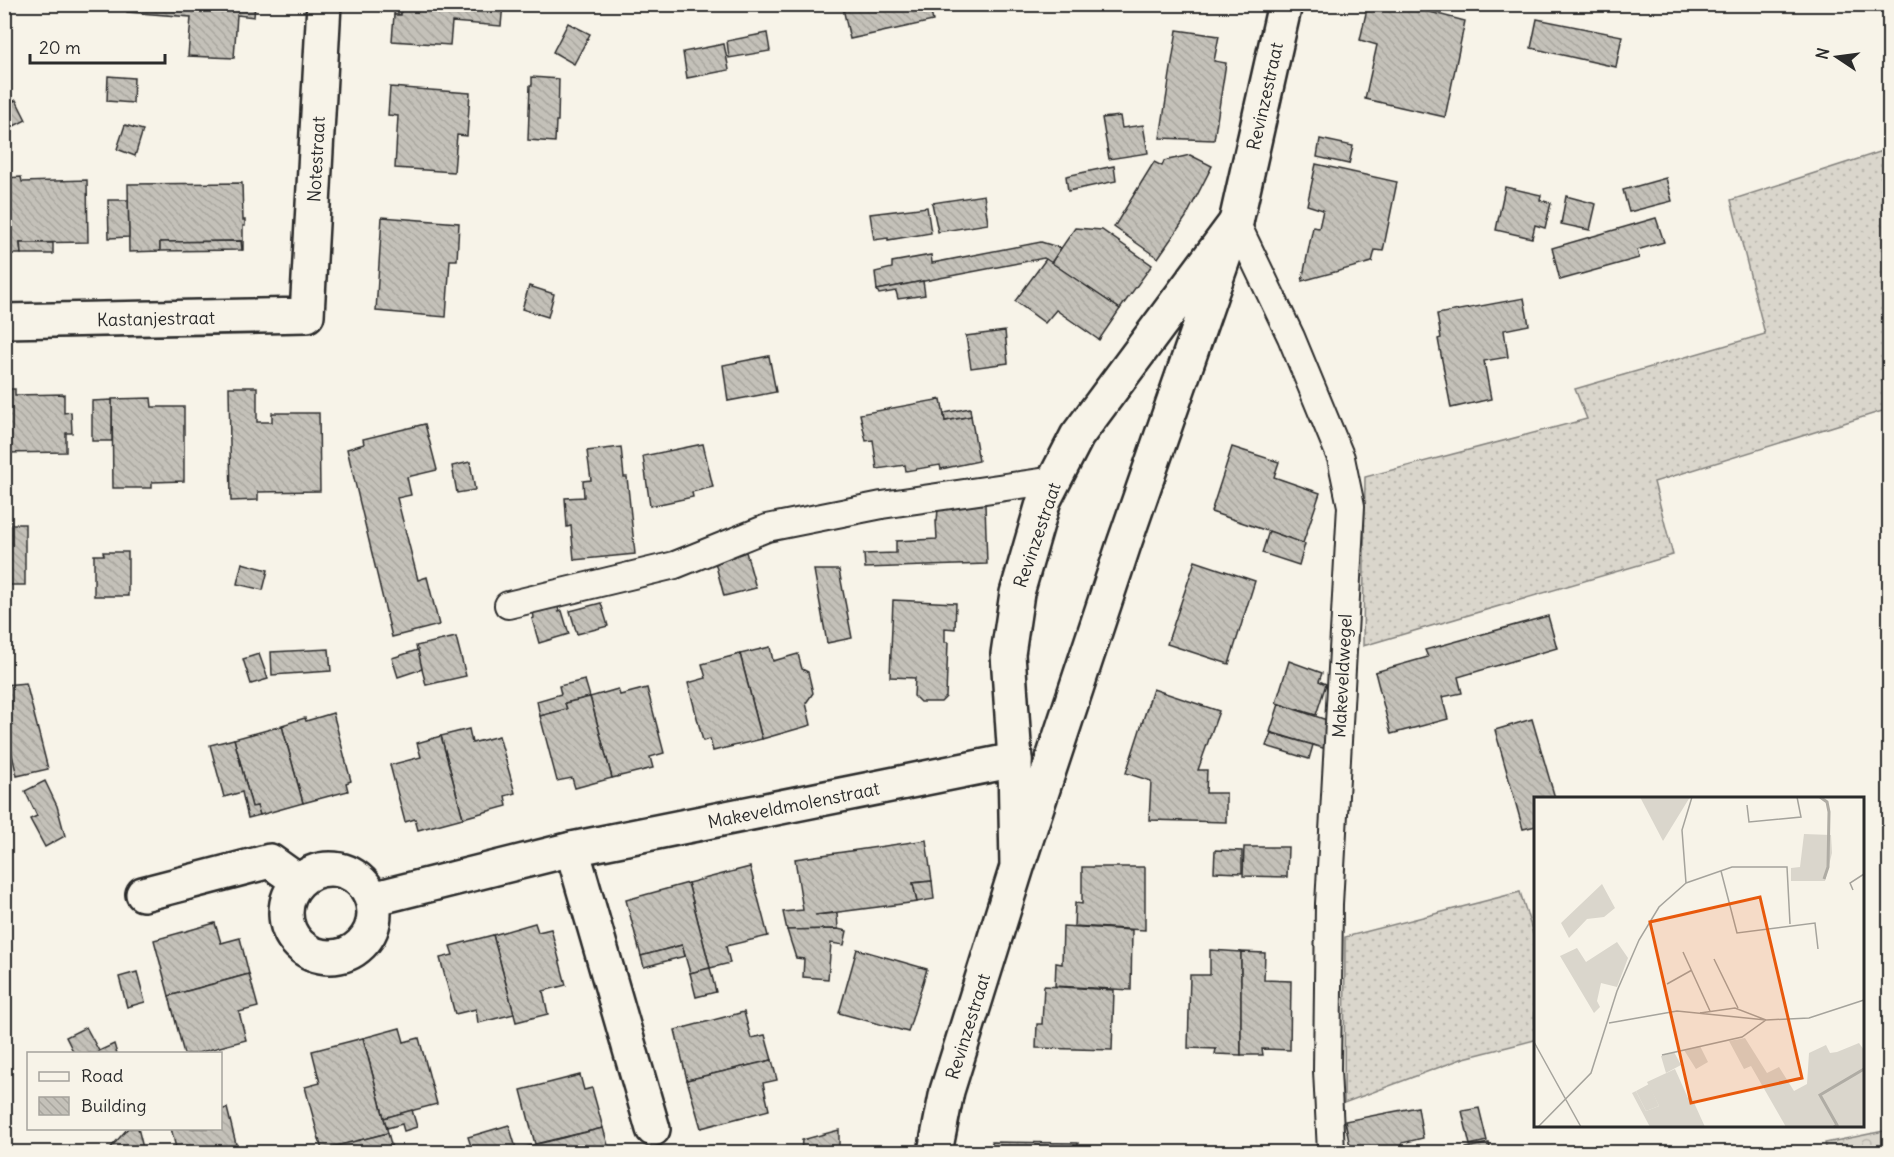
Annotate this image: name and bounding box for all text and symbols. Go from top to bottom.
scale bar [30,27,165,65]
north arrow [1807,27,1867,87]
text: 20 m [39,36,81,59]
street label: Revinzestraat [1241,40,1288,152]
text: N [1811,46,1833,61]
street label: Notestraat [302,116,329,203]
street label: Kastanjestraat [97,305,215,331]
street label: Revinzestraat [1008,479,1066,591]
street label: Makeveldwegel [1327,613,1357,739]
street label: Makeveldmolenstraat [706,776,881,833]
inset map [1534,797,1864,1127]
street label: Revinzestraat [940,970,995,1082]
legend [27,1052,222,1130]
text: Road [81,1064,124,1087]
text: Building [81,1094,146,1117]

